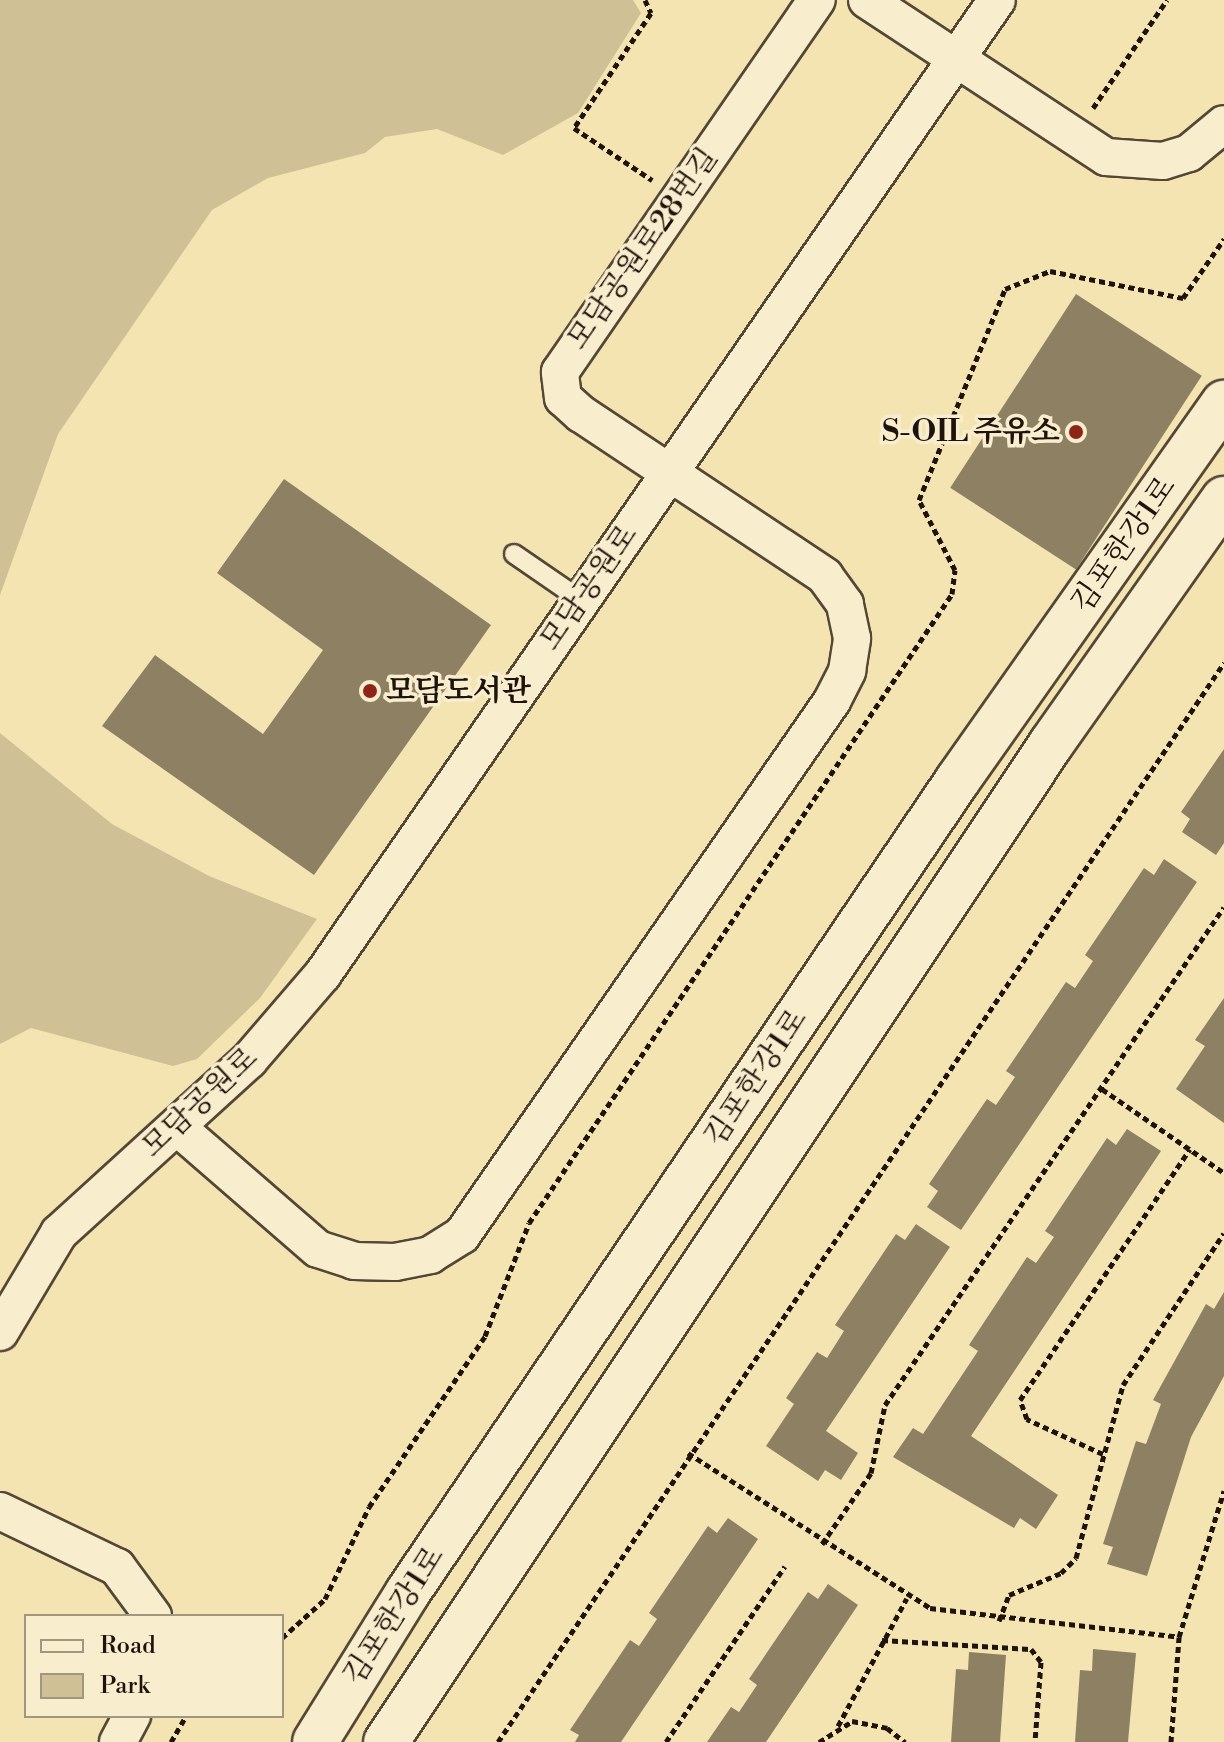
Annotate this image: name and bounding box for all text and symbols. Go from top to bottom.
street label: 모담공원로28번길 [560,141,726,357]
place label: S-OIL 주유소 [882,414,1060,450]
marker: S-OIL 주유소 [1067,423,1085,441]
street label: 김포한강1로 [1064,470,1184,620]
street label: 모담공원로 [533,518,645,658]
place label: 모담도서관 [386,673,531,709]
marker: 모담도서관 [361,682,379,700]
street label: 김포한강1로 [697,1003,815,1153]
street label: 모담공원로 [135,1040,265,1166]
street label: 김포한강1로 [336,1540,452,1692]
legend [24,1614,284,1718]
text: Road [100,1631,156,1661]
text: Park [100,1671,150,1701]

